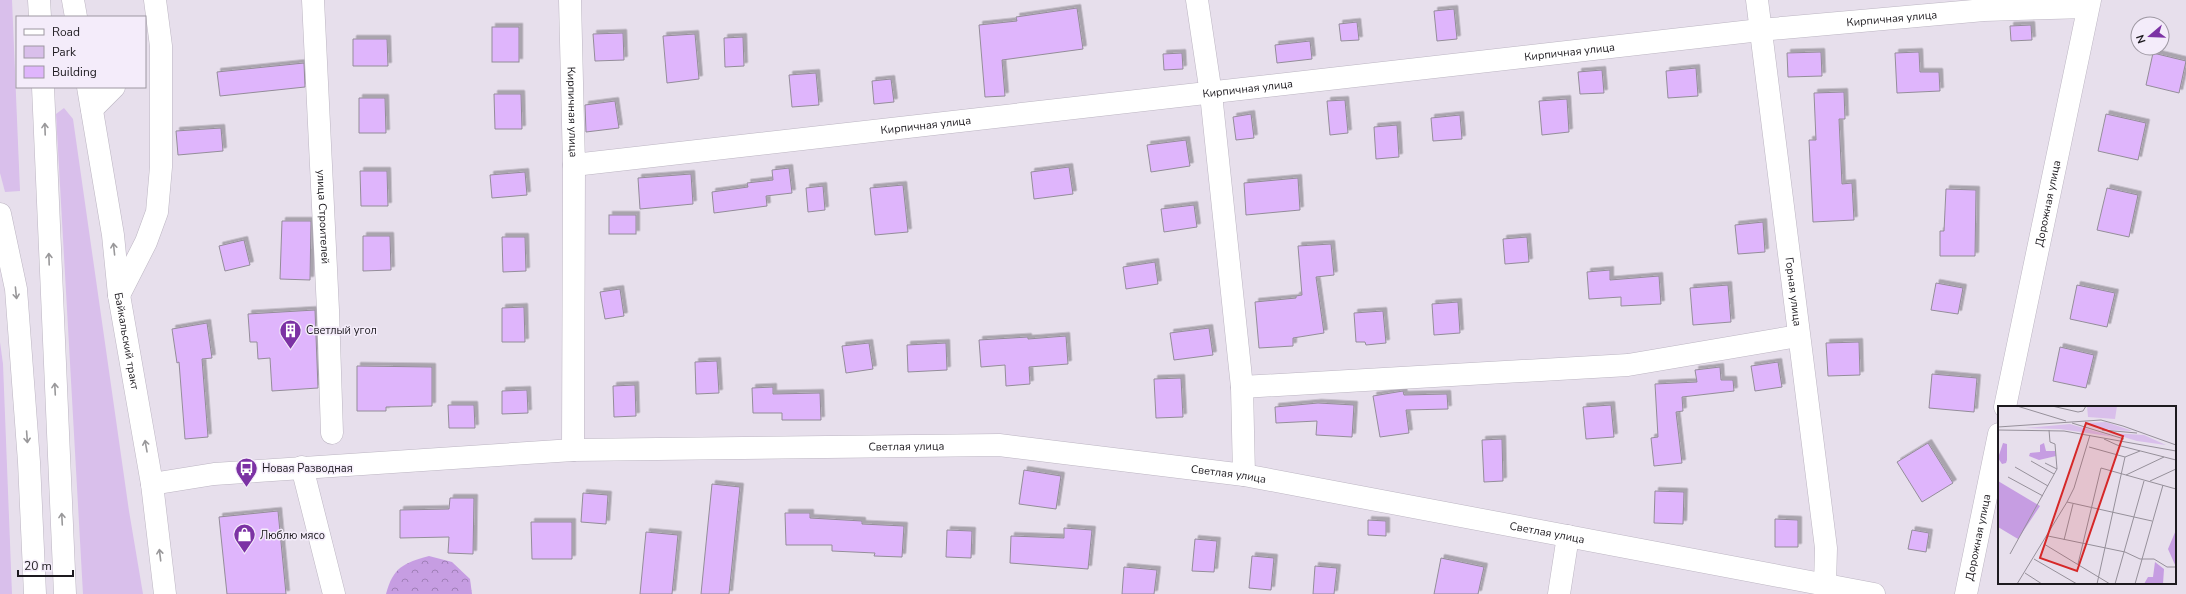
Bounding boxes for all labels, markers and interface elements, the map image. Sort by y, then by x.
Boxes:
street label: Кирпичная улица [1846,7,1938,30]
legend [16,16,146,88]
north arrow [2130,16,2170,56]
text: Road [52,24,80,40]
text: N [2133,33,2149,45]
street label: Кирпичная улица [1524,40,1616,65]
text: Park [52,44,77,60]
text: Building [52,64,97,80]
street label: Кирпичная улица [564,66,581,158]
street label: Кирпичная улица [1202,76,1294,101]
street label: Кирпичная улица [880,113,972,138]
one-way arrow [41,123,48,136]
street label: Дорожная улица [2032,159,2064,248]
street label: улица Строителей [313,169,333,264]
one-way arrow [111,242,118,255]
one-way arrow [46,253,53,266]
street label: Горная улица [1781,256,1805,327]
one-way arrow [13,286,20,299]
street label: Байкальский тракт [111,291,142,391]
building icon: Светлый угол [277,317,303,350]
place label: Светлый угол [306,323,377,338]
one-way arrow [51,383,59,396]
inset map [1998,406,2176,584]
one-way arrow [24,430,31,443]
street label: Светлая улица [868,439,945,455]
one-way arrow [141,440,149,453]
bus stop icon: Новая Разводная [234,455,260,488]
place label: Новая Разводная [262,461,353,476]
street label: Светлая улица [1190,462,1268,487]
street label: Дорожная улица [1962,493,1994,582]
one-way arrow [58,513,65,526]
street label: Светлая улица [1508,518,1586,547]
shop icon: Люблю мясо [232,522,258,555]
place label: Люблю мясо [260,528,325,543]
one-way arrow [157,549,164,562]
scale bar [18,552,73,578]
text: 20 m [24,558,52,574]

